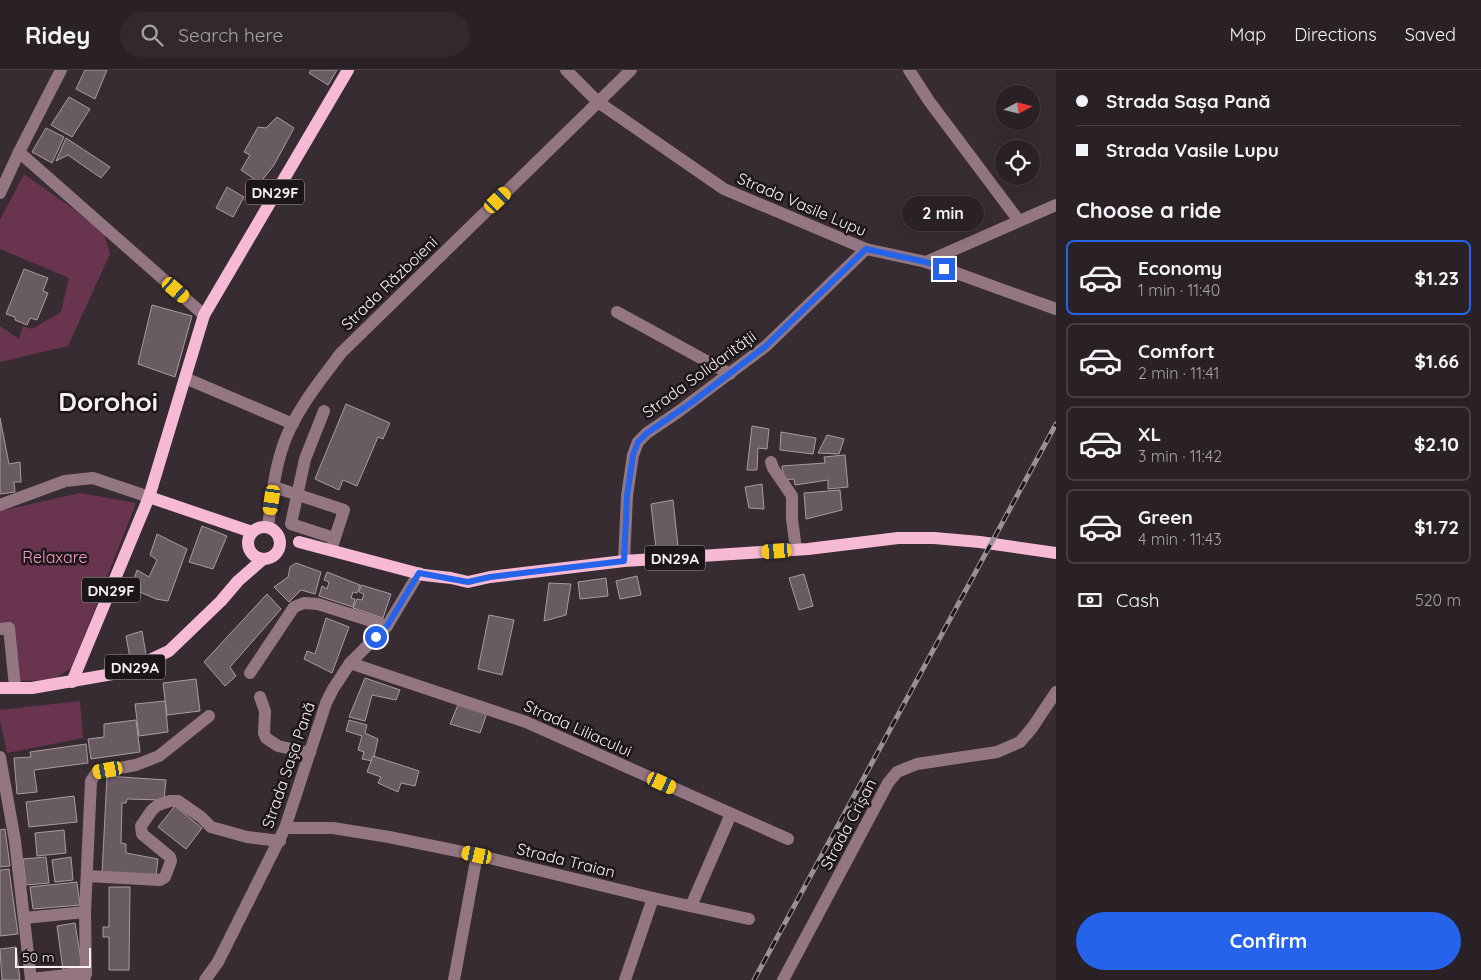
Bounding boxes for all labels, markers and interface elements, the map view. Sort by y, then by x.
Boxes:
search box [120,12,470,57]
text: Ridey [25,20,90,50]
icon: search [138,21,166,49]
text: Search here [178,23,283,47]
text: Map [1229,23,1266,46]
text: Directions [1294,23,1377,46]
text: Saved [1405,23,1456,46]
north arrow [995,85,1040,130]
map controls [995,85,1040,185]
text: Strada Sașa Pană [1106,89,1270,113]
text: Strada Vasile Lupu [1106,138,1279,162]
button: locate [995,140,1040,185]
street label: Strada Vasile Lupu [734,168,870,240]
road number: DN29F [246,180,304,204]
car [481,184,514,216]
callout: 2 min [903,196,985,232]
text: Choose a ride [1076,196,1221,224]
text: 2 min [922,203,964,223]
street label: Strada Războieni [337,232,441,334]
icon: car [1078,255,1123,300]
text: Economy [1138,256,1222,280]
route end [933,258,955,280]
text: $1.23 [1415,266,1459,290]
car [159,274,192,306]
text: 1 min · 11:40 [1138,280,1220,300]
street label: Strada Solidarității [638,326,760,422]
icon: car [1078,338,1123,383]
text: Comfort [1138,339,1215,363]
text: $1.66 [1415,349,1459,373]
text: 2 min · 11:41 [1138,363,1219,383]
district label: Dorohoi [58,385,158,418]
icon: car [1078,421,1123,466]
text: XL [1138,422,1161,446]
text: $2.10 [1414,432,1459,456]
text: 3 min · 11:42 [1138,446,1222,466]
car [262,484,281,516]
icon: car [1078,504,1123,549]
text: Green [1138,505,1193,529]
text: $1.72 [1414,515,1459,539]
text: 4 min · 11:43 [1138,529,1222,549]
car [761,542,792,560]
road number: DN29A [645,546,705,570]
park label: Relaxare [22,547,88,567]
road number: DN29F [82,578,140,602]
icon: cash [1076,586,1104,614]
text: Cash [1116,588,1160,612]
text: 520 m [1415,590,1461,610]
route start [365,626,387,648]
road number: DN29A [105,654,165,680]
street label: Strada Liliacului [521,695,635,761]
street label: Strada Sașa Pană [257,699,319,831]
car [91,760,124,780]
car [645,770,678,796]
street label: Strada Crișan [816,775,880,873]
street label: Strada Traian [515,838,617,882]
car [460,845,493,865]
button: Confirm [1076,912,1461,970]
scale bar [15,945,91,968]
text: 50 m [22,948,55,966]

